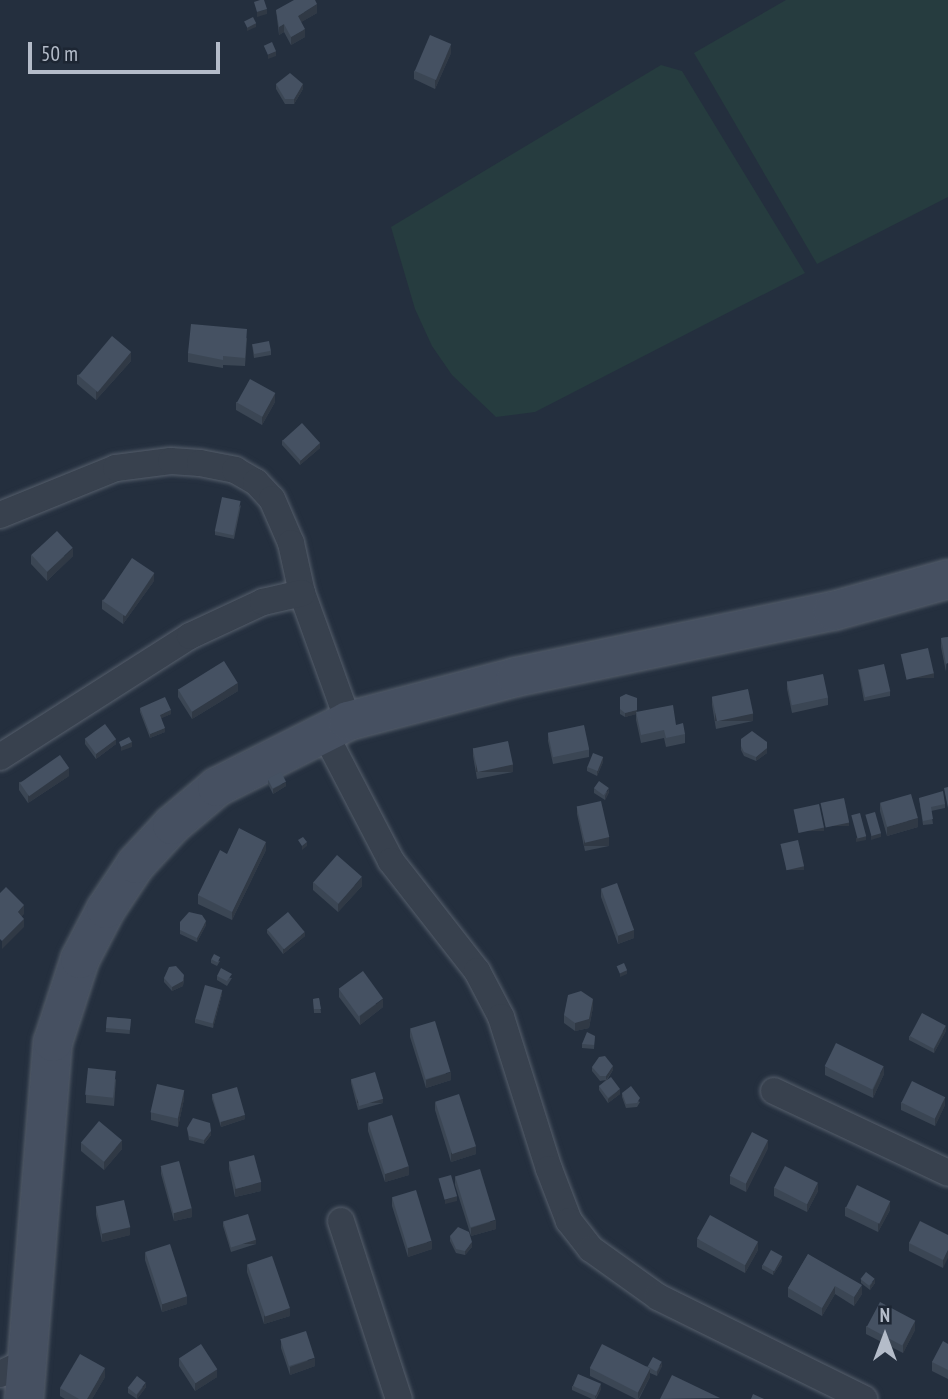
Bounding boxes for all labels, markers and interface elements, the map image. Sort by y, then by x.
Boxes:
scale bar [32,28,224,72]
text: 50 m [41,40,78,67]
north arrow [850,1301,920,1371]
text: N [880,1303,890,1327]

